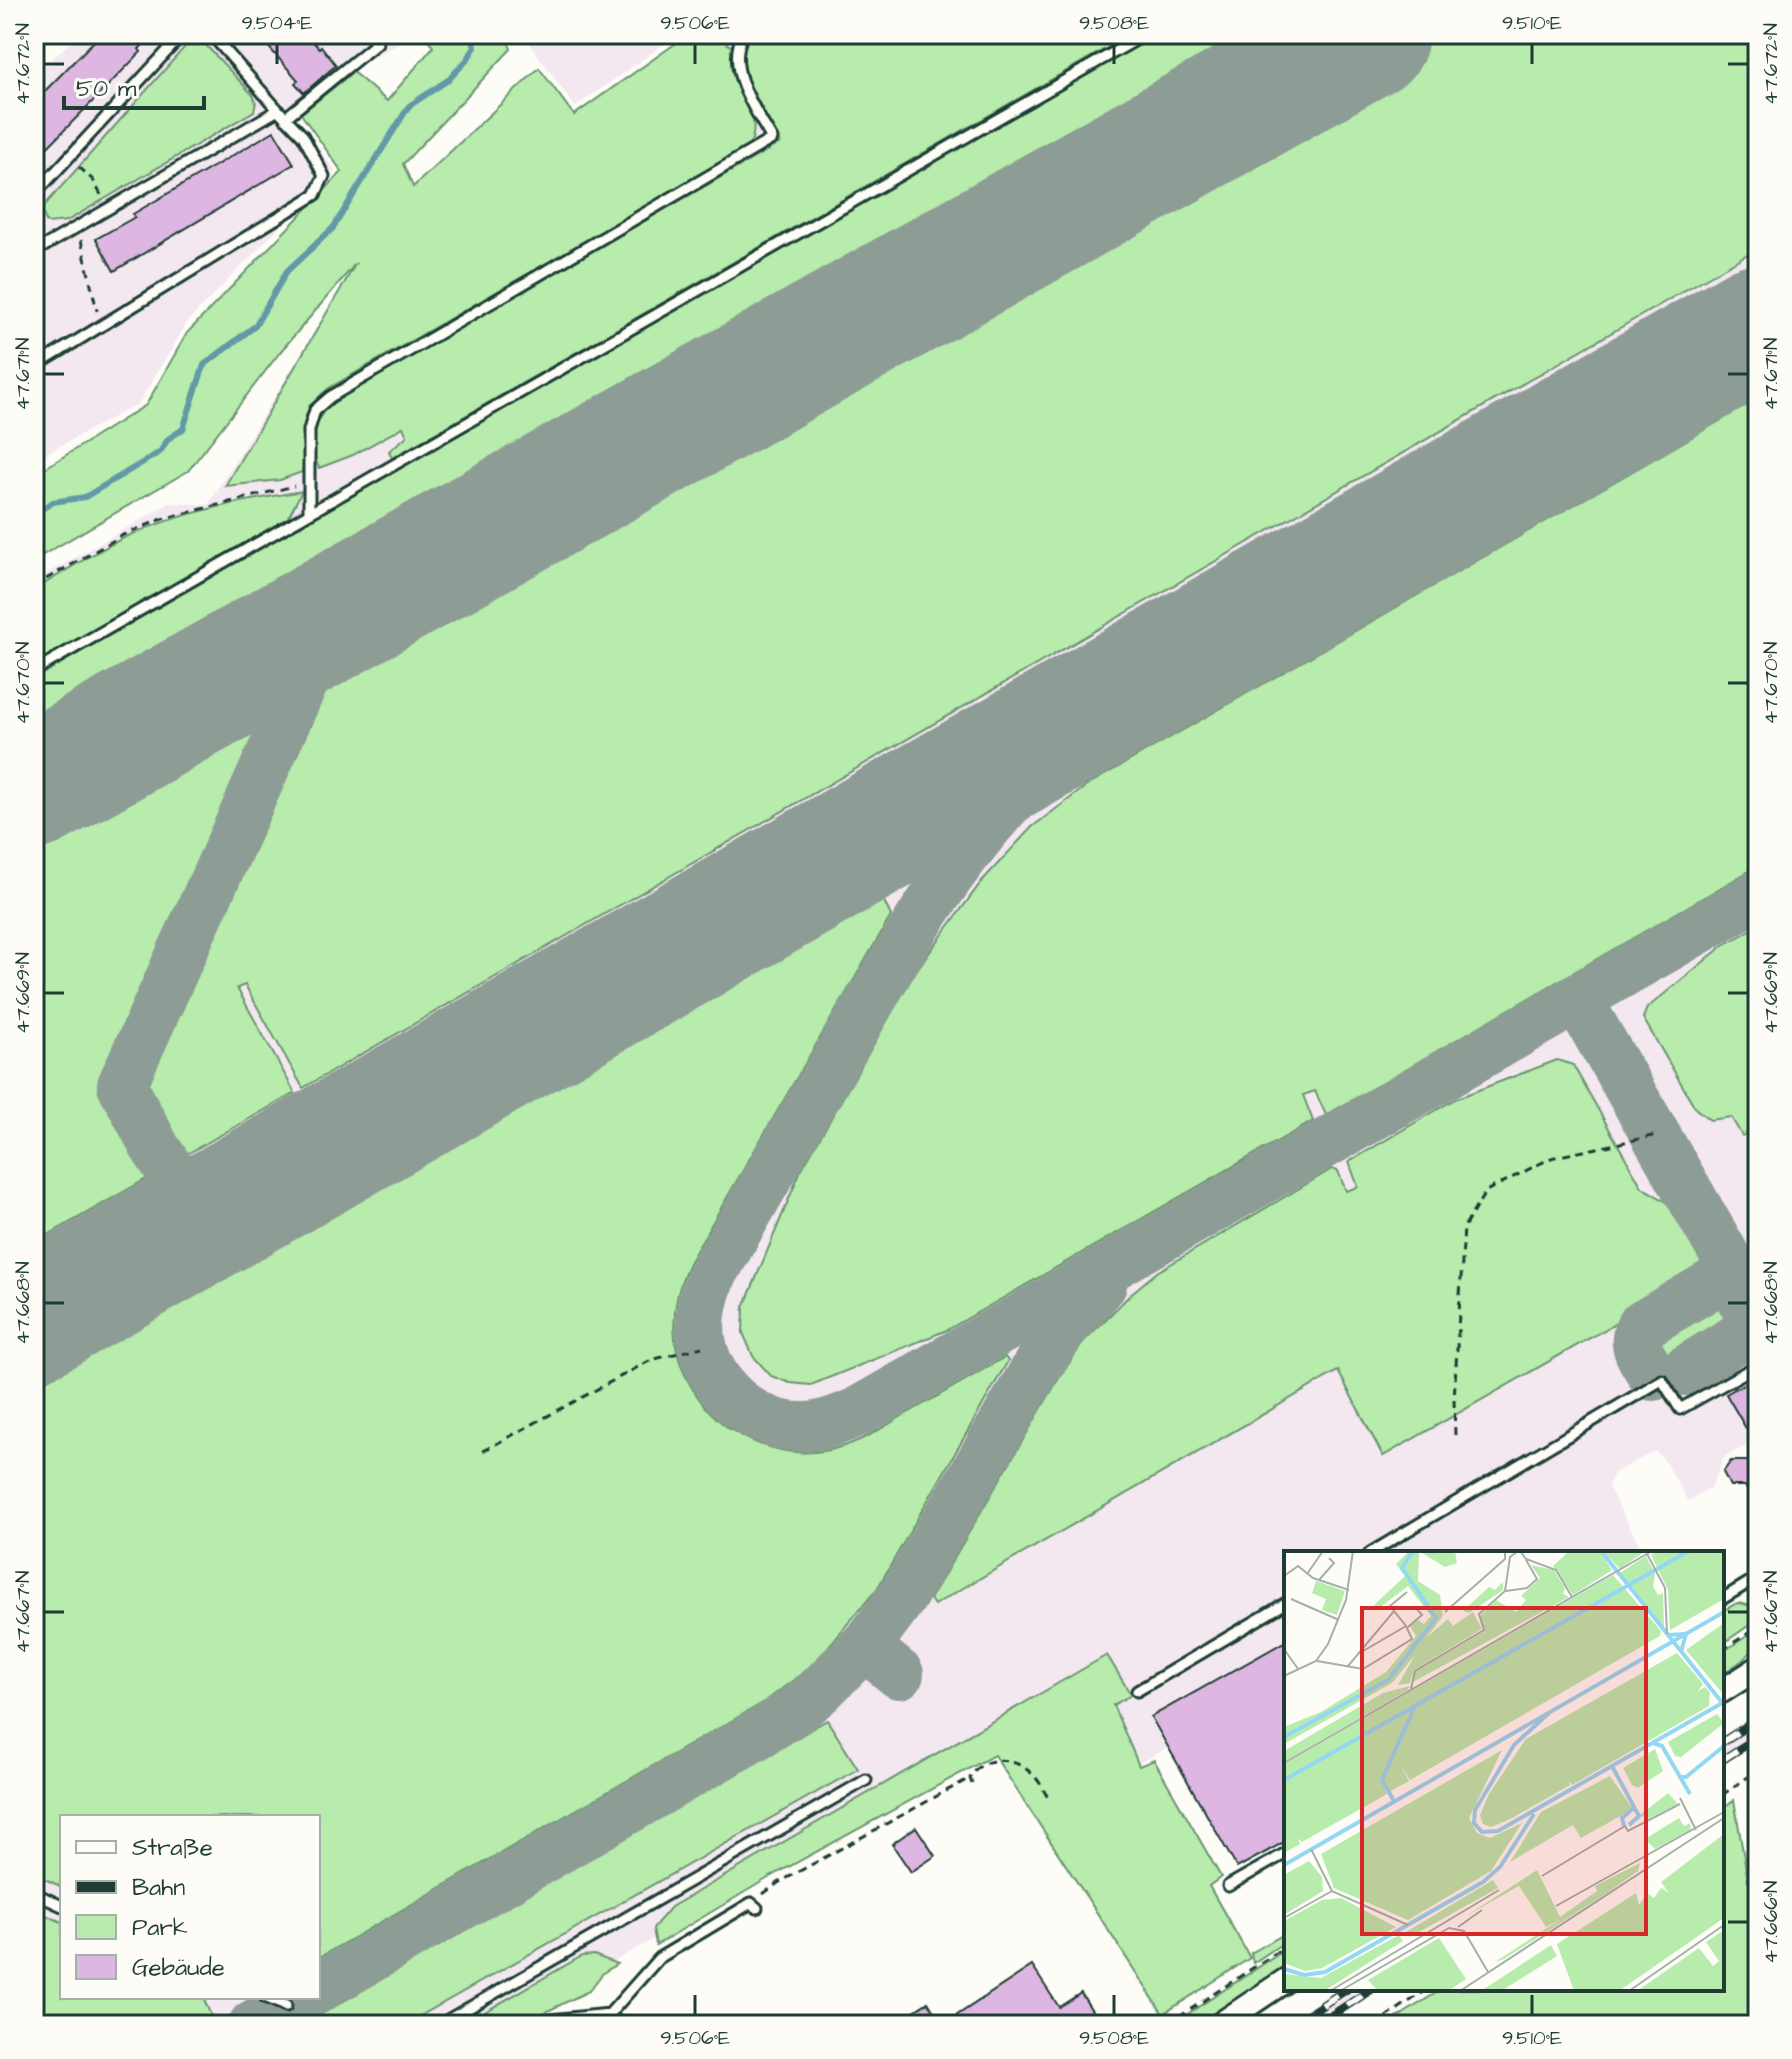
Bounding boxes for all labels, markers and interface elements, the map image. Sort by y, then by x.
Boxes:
text: 9.504°E [242,9,313,37]
text: 9.506°E [660,9,730,37]
text: 9.508°E [1079,9,1149,37]
text: 9.510°E [1502,9,1562,37]
text: 47.672°N [9,23,37,105]
text: 47.672°N [1757,23,1785,105]
scale bar [64,60,204,110]
text: 50 m [76,72,137,106]
text: 47.671°N [9,337,37,411]
text: 47.671°N [1757,337,1785,411]
text: 47.670°N [9,641,37,725]
text: 47.670°N [1757,641,1785,725]
text: 47.669°N [9,952,37,1034]
text: 47.669°N [1757,952,1785,1034]
text: 47.668°N [9,1261,37,1345]
text: 47.668°N [1757,1261,1785,1345]
inset map [1284,1551,1724,1991]
text: 47.667°N [9,1570,37,1654]
text: 47.667°N [1757,1570,1785,1654]
legend [60,1815,320,1999]
text: Straße [132,1831,213,1865]
text: Bahn [132,1871,185,1905]
text: 47.666°N [1757,1880,1785,1964]
text: Park [132,1911,188,1945]
text: Gebäude [132,1951,225,1985]
text: 9.506°E [660,2024,730,2052]
text: 9.508°E [1079,2024,1149,2052]
text: 9.510°E [1502,2024,1562,2052]

